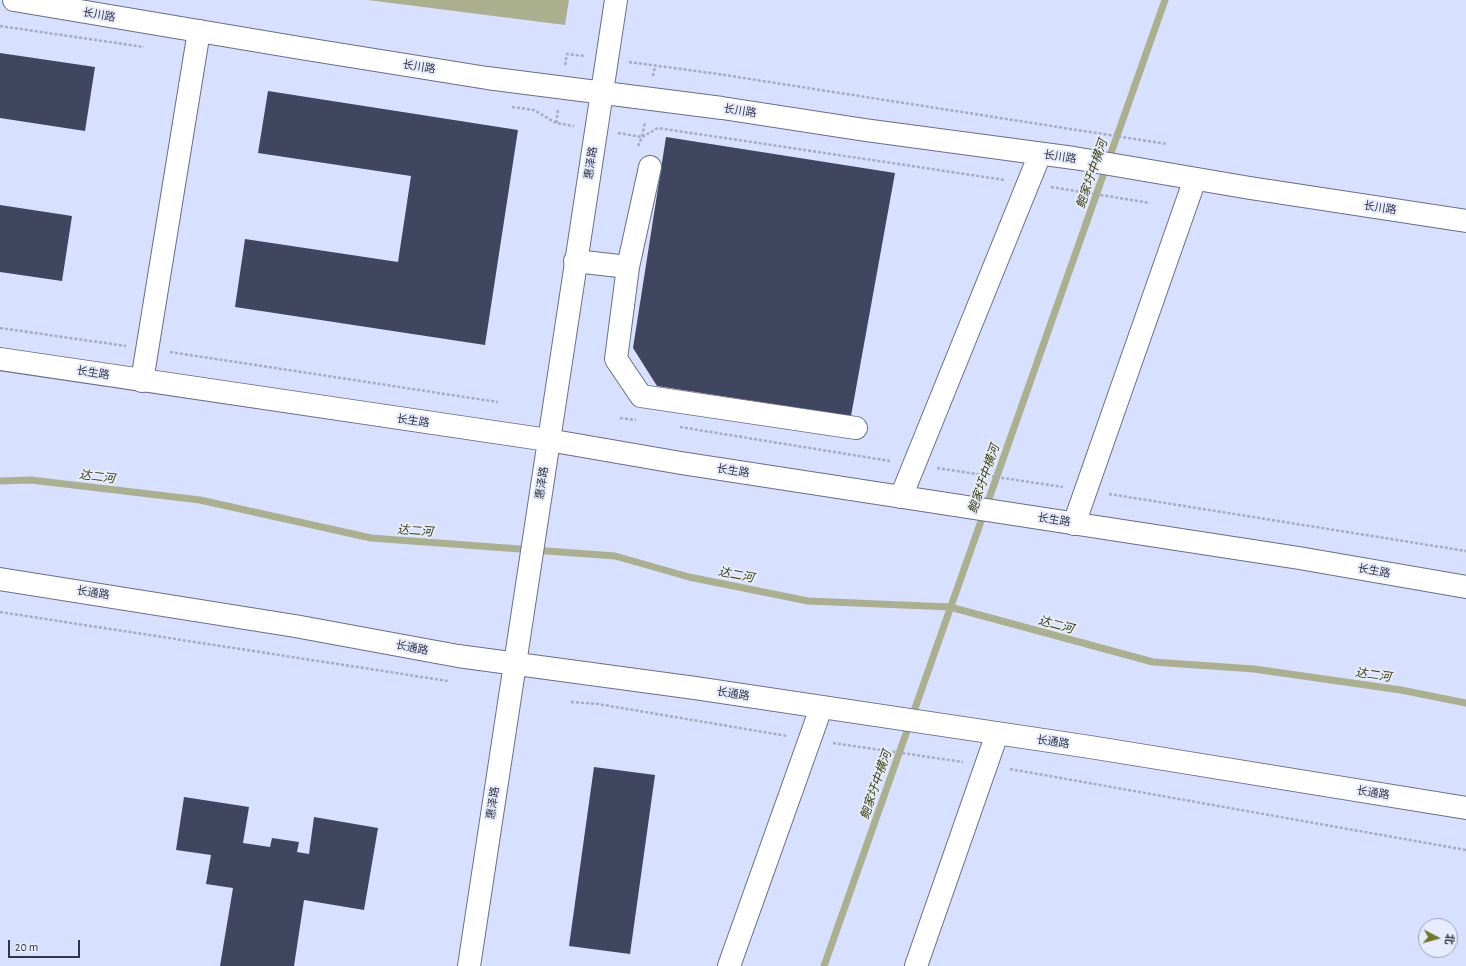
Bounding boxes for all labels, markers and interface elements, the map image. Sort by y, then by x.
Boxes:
street label: 长川路 [82,6,116,24]
street label: 长川路 [402,58,436,76]
street label: 长川路 [723,102,757,120]
water label: 鲍家圩中横河 [1073,138,1111,210]
street label: 惠泽路 [582,146,600,180]
street label: 长川路 [1043,148,1077,166]
street label: 长川路 [1363,199,1397,217]
street label: 长生路 [76,364,110,382]
street label: 长生路 [396,412,430,430]
water label: 鲍家圩中横河 [965,443,1003,515]
street label: 长生路 [716,462,750,480]
street label: 惠泽路 [533,466,551,500]
water label: 达二河 [78,468,116,486]
street label: 长生路 [1037,511,1071,529]
water label: 达二河 [397,523,433,539]
street label: 长生路 [1357,562,1391,580]
water label: 达二河 [717,564,755,586]
street label: 长通路 [76,584,110,602]
water label: 达二河 [1037,613,1075,637]
street label: 长通路 [395,638,429,658]
water label: 达二河 [1354,665,1392,685]
street label: 长通路 [716,685,750,703]
street label: 长通路 [1036,733,1070,751]
water label: 鲍家圩中横河 [857,749,895,821]
street label: 长通路 [1356,784,1390,802]
street label: 惠泽路 [484,786,502,820]
north arrow [1418,918,1458,958]
scale bar [10,932,82,958]
text: 北 [1443,933,1455,945]
text: 20 m [15,941,38,953]

